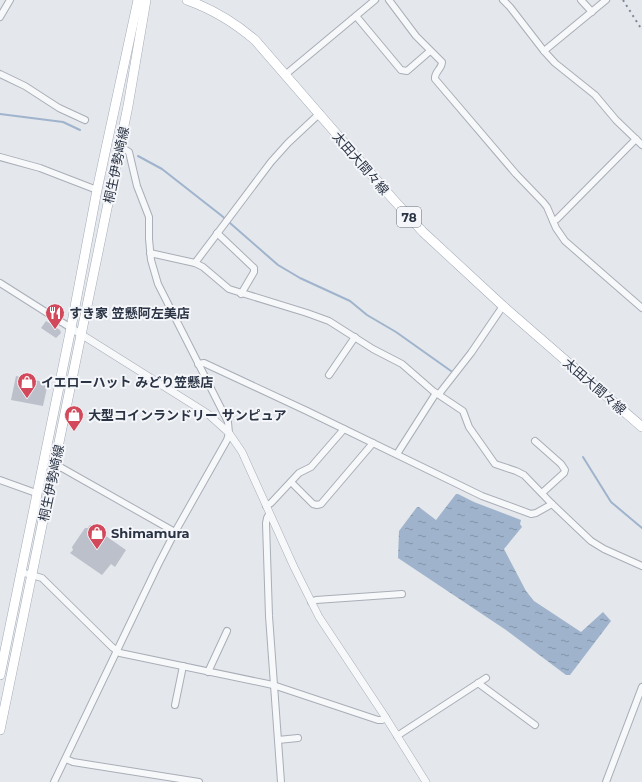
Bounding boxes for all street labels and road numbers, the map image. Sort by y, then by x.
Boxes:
street label: 桐生伊勢崎線 [100,125,132,205]
street label: 太田大間々線 [329,128,393,198]
road number: 78 [397,207,421,227]
street label: 太田大間々線 [560,354,630,418]
street label: 桐生伊勢崎線 [35,443,67,523]

